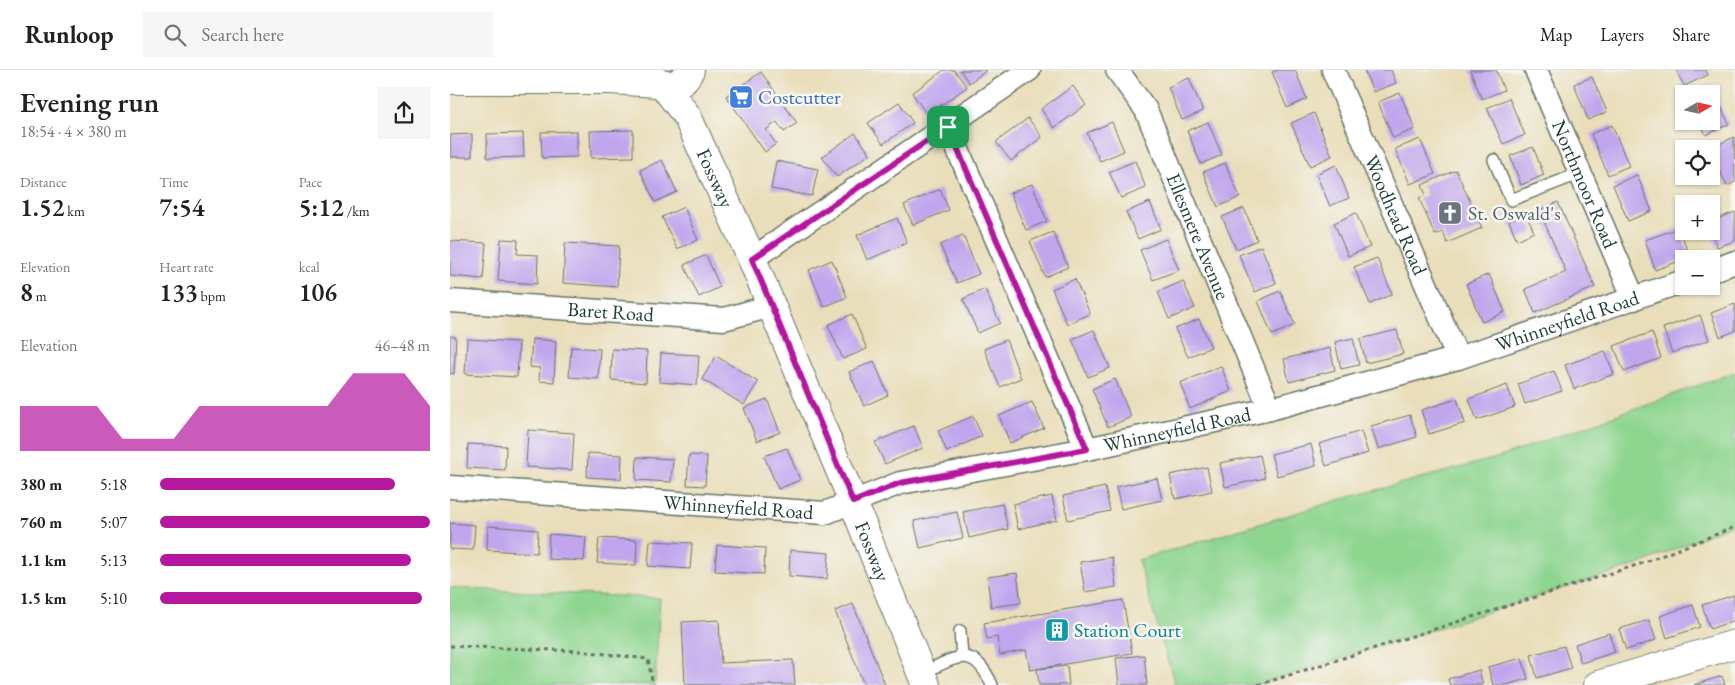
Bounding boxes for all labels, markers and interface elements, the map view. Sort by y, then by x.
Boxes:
search box [143,12,493,57]
text: Runloop [25,19,113,50]
icon: search [161,21,189,49]
text: Search here [201,22,284,47]
text: Map [1540,23,1572,46]
text: Layers [1600,23,1644,46]
text: Share [1672,23,1710,46]
text: Evening run [20,84,159,120]
supermarket icon: Costcutter [728,84,754,110]
place label: Costcutter [758,84,841,110]
north arrow [1675,85,1720,130]
map controls [1675,85,1720,295]
button: share [378,87,430,139]
pin [927,106,969,148]
icon: arrive [934,113,962,141]
street label: Northmoor Road [1546,116,1624,253]
text: 18:54 · 4 × 380 m [20,121,127,142]
button: locate [1675,140,1720,185]
street label: Fossway [690,144,740,212]
street label: Woodhead Road [1358,151,1434,280]
street label: Ellesmere Avenue [1161,169,1236,303]
text: Distance [20,173,67,191]
text: Time [159,173,189,191]
text: Pace [299,173,322,191]
text: 1.52 [20,191,65,223]
text: 7:54 [159,191,205,223]
text: 5:12 [299,191,344,223]
button: + [1675,195,1720,240]
church icon: St. Oswald's [1437,200,1463,226]
place label: St. Oswald's [1468,200,1561,226]
text: km [65,202,85,220]
text: /km [344,202,370,220]
button: − [1675,250,1720,295]
text: Elevation [20,258,70,276]
text: Heart rate [159,258,214,276]
text: kcal [299,258,320,276]
text: 8 [20,276,33,308]
text: 133 [159,276,198,308]
text: 106 [299,276,337,308]
street label: Whinneyfield Road [1492,284,1643,357]
text: m [33,287,47,305]
text: bpm [198,287,226,305]
street label: Baret Road [567,296,655,327]
text: Elevation [20,335,78,356]
text: 46–48 m [375,335,430,356]
street label: Whinneyfield Road [1101,400,1254,458]
text: 380 m [20,474,62,495]
text: 5:18 [100,474,127,495]
street label: Whinneyfield Road [662,489,815,525]
text: 760 m [20,512,62,533]
text: 5:07 [100,512,127,533]
street label: Fossway [849,517,896,585]
text: 1.1 km [20,550,66,571]
text: 5:13 [100,550,127,571]
text: 1.5 km [20,588,66,609]
text: 5:10 [100,588,127,609]
building icon: Station Court [1044,617,1070,643]
place label: Station Court [1074,617,1182,643]

